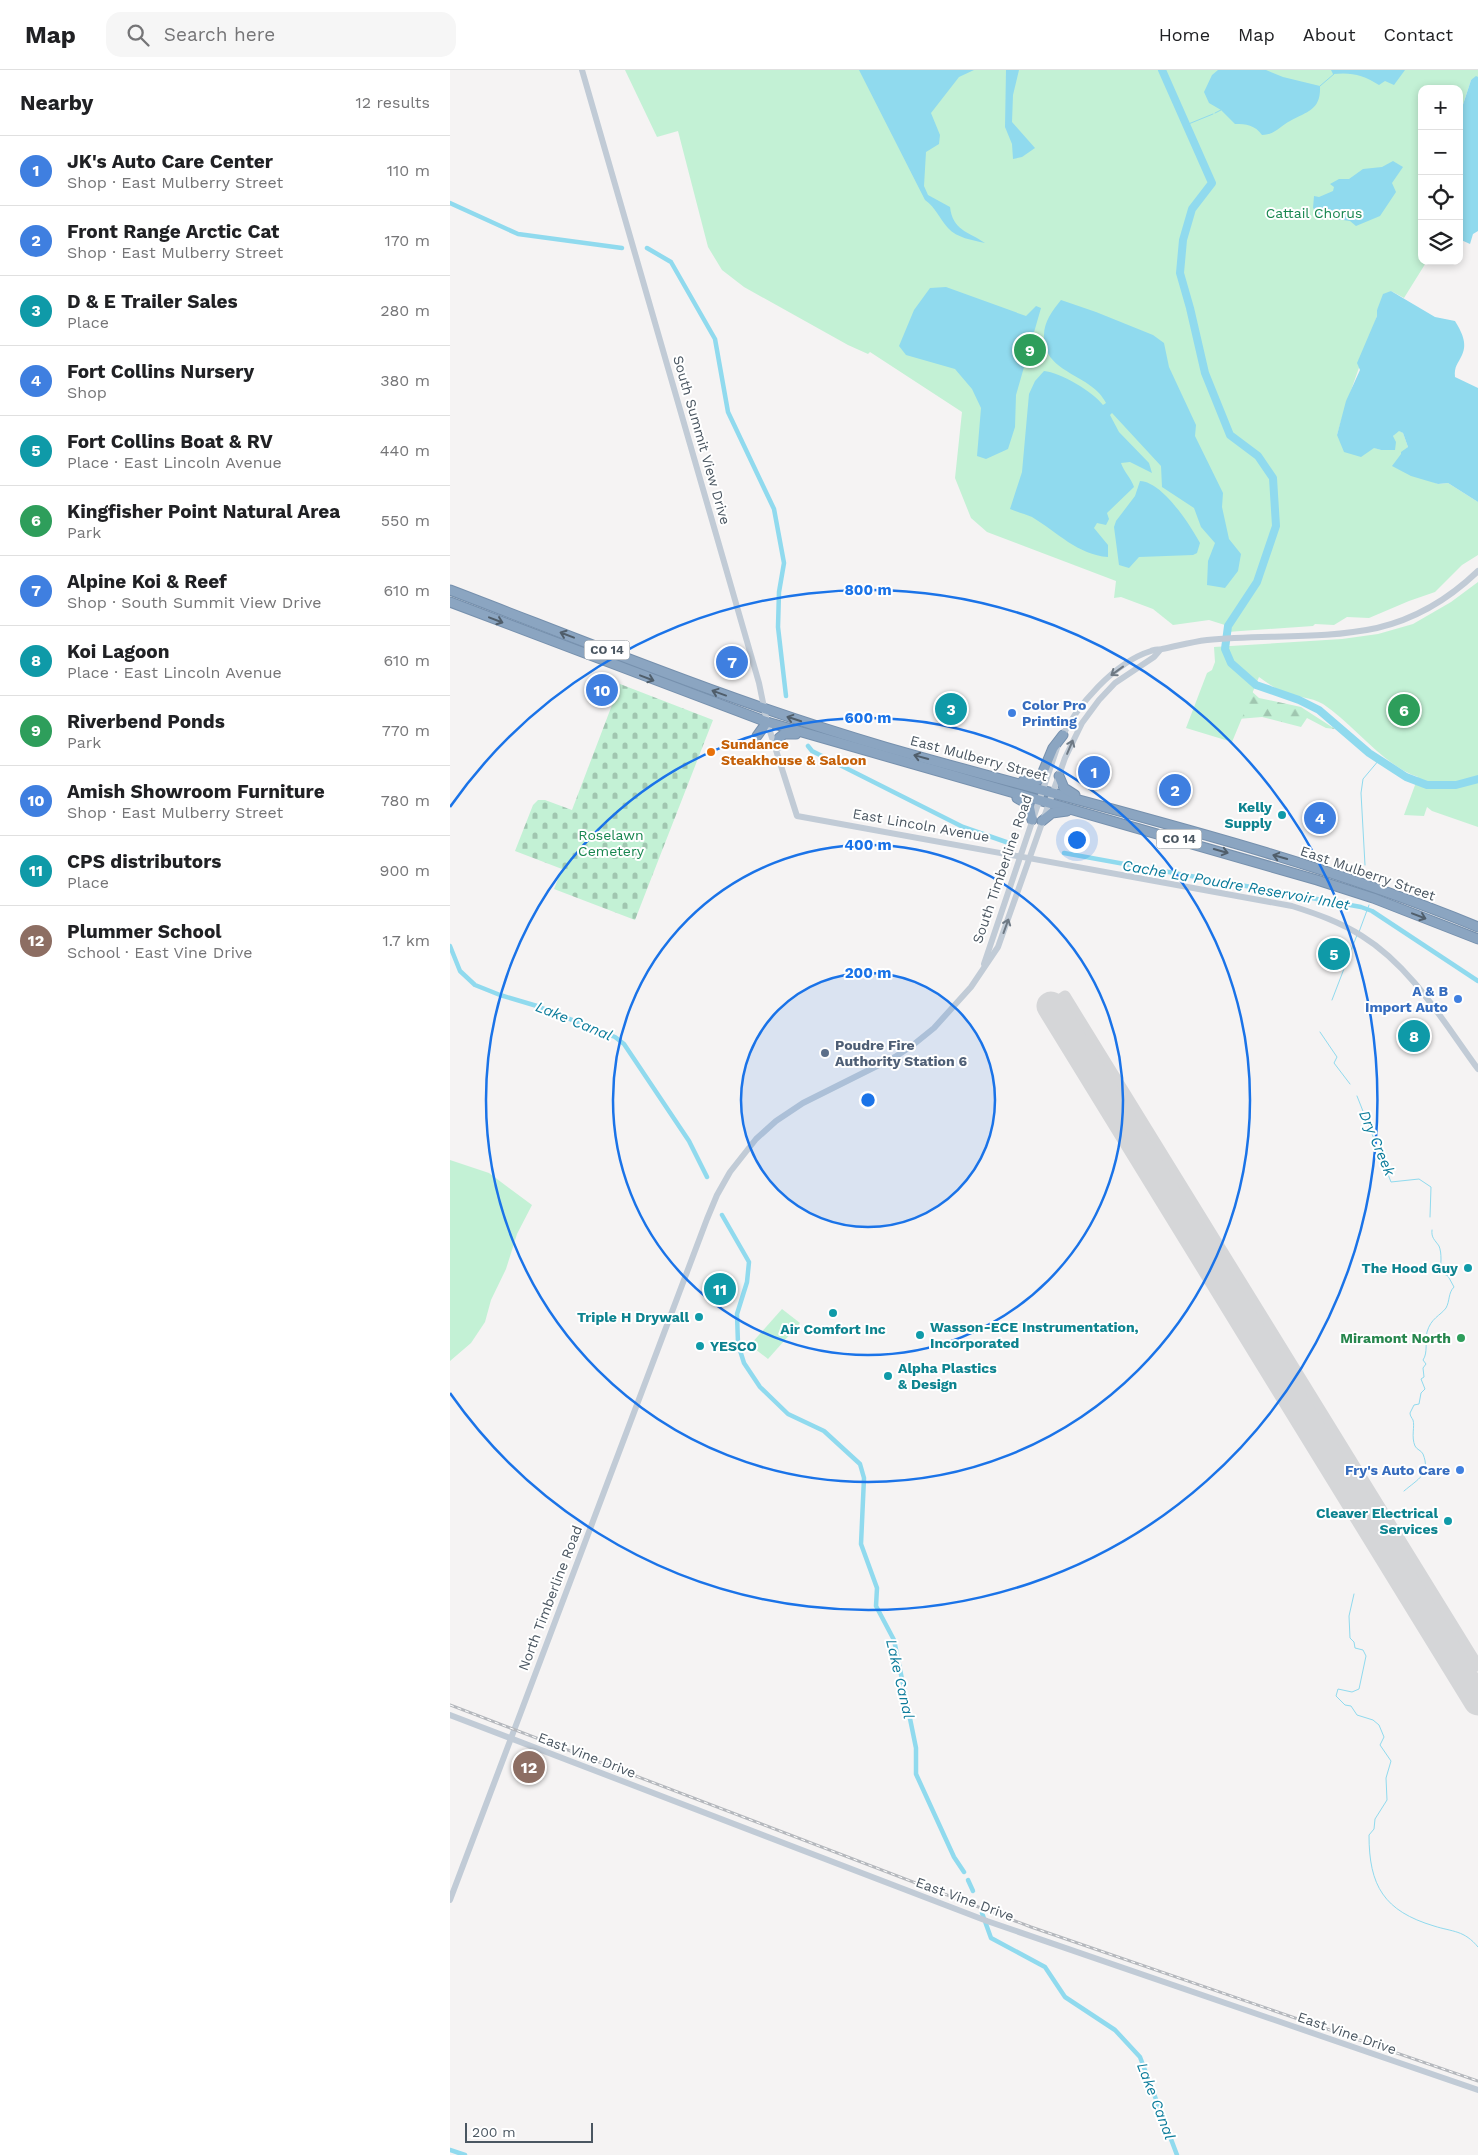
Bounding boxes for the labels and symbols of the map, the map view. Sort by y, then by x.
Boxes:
park label: Cattail Chorus [1266,205,1362,221]
pin: 9 [1014,331,1046,369]
street label: South Summit View Drive [670,354,734,526]
text: 800 m [844,581,892,599]
one-way arrow [488,616,503,625]
one-way arrow [560,630,575,639]
road number: CO 14 [584,640,630,660]
pin: 7 [716,643,748,681]
one-way arrow [1110,666,1124,676]
pin: 10 [586,671,618,709]
one-way arrow [639,674,654,683]
one-way arrow [712,688,727,697]
pin: 3 [935,690,967,728]
pin: 6 [1388,691,1420,729]
place label: Color Pro Printing [1022,697,1086,729]
marker: Color Pro Printing [1006,707,1018,719]
text: 600 m [845,709,891,727]
one-way arrow [786,713,802,723]
street label: East Mulberry Street [908,732,1050,784]
place label: Sundance Steakhouse & Saloon [721,736,867,768]
one-way arrow [1066,740,1075,755]
marker: Sundance Steakhouse & Saloon [705,746,717,758]
one-way arrow [914,751,930,761]
pin: 1 [1078,753,1110,791]
pin: 2 [1159,771,1191,809]
street label: South Timberline Road [969,792,1035,946]
place label: Kelly Supply [1225,799,1272,831]
pin: 4 [1304,799,1336,837]
street label: East Lincoln Avenue [851,805,991,845]
marker: Kelly Supply [1276,809,1288,821]
park label: Roselawn Cemetery [578,827,645,859]
your location [1064,827,1090,853]
road number: CO 14 [1156,830,1202,849]
text: 400 m [844,836,892,854]
street label: East Mulberry Street [1298,842,1438,904]
one-way arrow [1212,847,1228,857]
one-way arrow [1273,852,1289,862]
water label: Cache La Poudre Reservoir Inlet [1121,856,1352,914]
one-way arrow [1410,912,1426,921]
one-way arrow [1002,918,1011,934]
pin: 5 [1318,935,1350,973]
text: 200 m [845,964,891,982]
place label: A & B Import Auto [1365,983,1448,1015]
marker: A & B Import Auto [1452,993,1464,1005]
water label: Lake Canal [533,997,615,1045]
pin: 8 [1398,1017,1430,1055]
place label: Poudre Fire Authority Station 6 [835,1037,968,1069]
marker: Poudre Fire Authority Station 6 [819,1047,831,1059]
centre of rings [859,1091,877,1109]
water label: Dry Creek [1355,1107,1399,1179]
place label: The Hood Guy [1362,1260,1458,1276]
marker: The Hood Guy [1462,1262,1474,1274]
pin: 11 [704,1270,736,1308]
marker: Air Comfort Inc [827,1307,839,1319]
place label: Triple H Drywall [577,1309,689,1325]
marker: Triple H Drywall [693,1311,705,1323]
place label: Wasson-ECE Instrumentation, Incorporated [930,1319,1139,1351]
place label: Air Comfort Inc [780,1321,886,1337]
marker: Wasson-ECE Instrumentation, Incorporated [914,1329,926,1341]
place label: Miramont North [1340,1330,1451,1346]
marker: Miramont North [1455,1332,1467,1344]
place label: YESCO [710,1338,757,1354]
marker: YESCO [694,1340,706,1352]
place label: Alpha Plastics & Design [898,1360,997,1392]
marker: Alpha Plastics & Design [882,1370,894,1382]
place label: Fry's Auto Care [1345,1462,1450,1478]
marker: Fry's Auto Care [1454,1464,1466,1476]
place label: Cleaver Electrical Services [1316,1505,1439,1537]
marker: Cleaver Electrical Services [1442,1515,1454,1527]
street label: North Timberline Road [515,1523,585,1673]
water label: Lake Canal [882,1637,918,1721]
street label: East Vine Drive [536,1729,638,1781]
pin: 12 [513,1748,545,1786]
street label: East Vine Drive [914,1874,1016,1924]
street label: East Vine Drive [1295,2009,1399,2057]
water label: Lake Canal [1133,2060,1179,2143]
scale bar [465,2120,592,2143]

